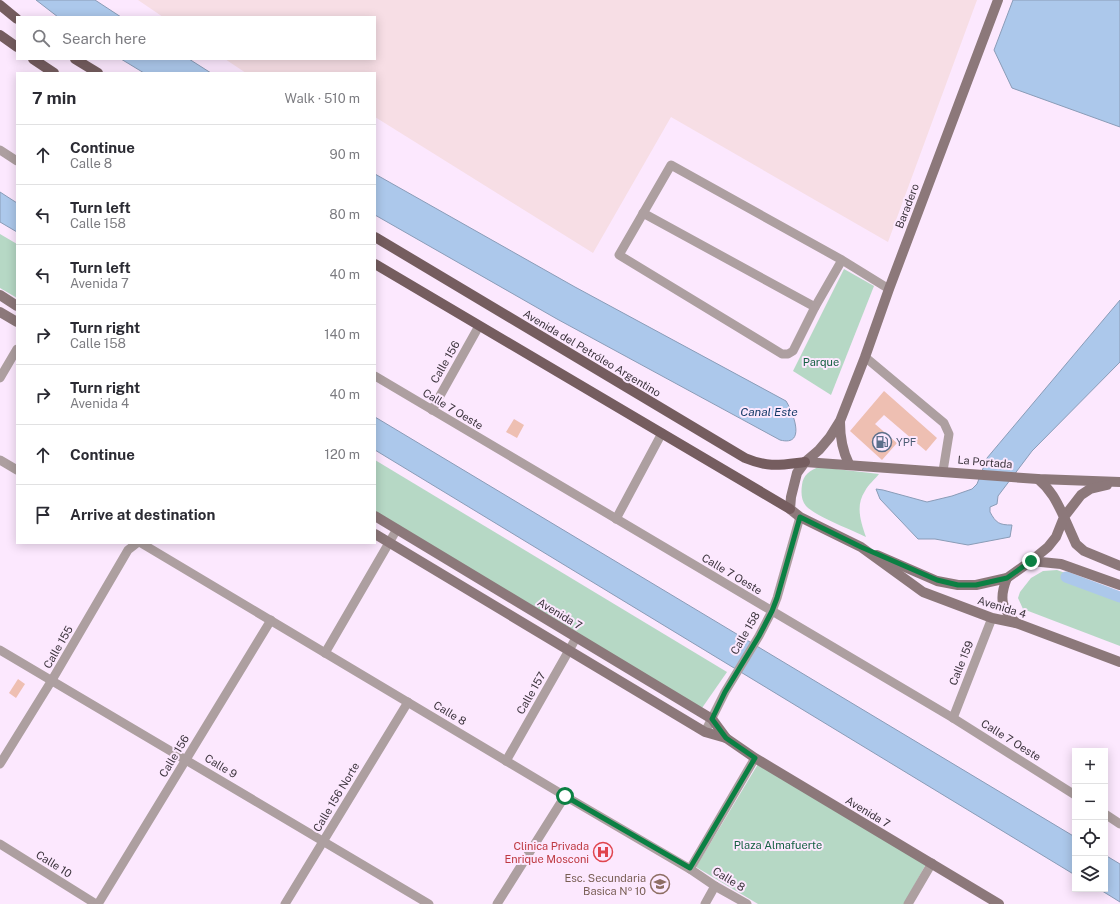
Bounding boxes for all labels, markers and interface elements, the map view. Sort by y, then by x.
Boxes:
search box [16,16,376,60]
icon: search [30,27,52,49]
text: Search here [62,30,146,47]
text: 7 min [32,88,76,108]
text: Walk · 510 m [285,91,360,106]
text: Continue [70,139,135,156]
icon: ahead [32,144,54,166]
text: 90 m [330,147,360,162]
text: Calle 8 [70,156,112,171]
street label: Baradero [893,182,921,230]
text: Turn left [70,199,131,216]
icon: left [32,204,54,226]
text: 80 m [329,207,360,222]
text: Calle 158 [70,216,126,231]
text: Turn left [70,259,131,276]
icon: left [32,264,54,286]
text: 40 m [329,267,360,282]
text: Avenida 7 [70,276,129,291]
street label: Avenida del Petróleo Argentino [521,307,663,399]
text: Turn right [70,319,140,336]
icon: right [32,324,54,346]
text: 140 m [324,327,360,342]
text: Calle 158 [70,336,126,351]
street label: Calle 156 [428,339,462,385]
park label: Parque [803,356,839,368]
text: Turn right [70,379,140,396]
icon: right [32,384,54,406]
street label: Calle 7 Oeste [421,386,485,432]
text: 40 m [329,387,360,402]
text: Avenida 4 [70,396,129,411]
water label: Canal Este [740,405,798,419]
fuel station icon: YPF [871,431,893,453]
place label: YPF [896,436,916,448]
icon: ahead [32,444,54,466]
text: Continue [70,446,135,463]
text: 120 m [325,447,360,462]
street label: La Portada [957,454,1013,470]
icon: arrive [32,504,54,526]
text: Arrive at destination [70,506,215,523]
street label: Calle 7 Oeste [700,551,764,597]
route end [1022,552,1040,570]
street label: Avenida 4 [976,594,1028,620]
street label: Avenida 7 [536,596,585,632]
street label: Calle 158 [728,610,762,656]
street label: Calle 155 [41,624,75,670]
street label: Calle 159 [947,639,975,687]
street label: Calle 157 [514,669,548,716]
street label: Calle 8 [432,699,468,727]
street label: Calle 7 Oeste [979,717,1043,763]
street label: Calle 156 [157,733,191,779]
map controls [1072,748,1108,892]
button: + [1072,748,1108,784]
street label: Calle 9 [203,752,239,780]
street label: Calle 156 Norte [311,760,361,834]
button: − [1072,784,1108,820]
route start [556,787,574,805]
street label: Avenida 7 [844,794,893,830]
button: locate [1072,820,1108,856]
park label: Plaza Almafuerte [734,839,822,851]
place label: Clinica Privada Enrique Mosconi [505,840,589,865]
hospital icon: Clinica Privada Enrique Mosconi [592,841,614,863]
street label: Calle 10 [34,848,74,880]
button: layers [1072,856,1108,892]
street label: Calle 8 [711,864,747,894]
place label: Esc. Secundaria Basica Nº 10 [565,872,646,897]
school or university icon: Esc. Secundaria Basica Nº 10 [649,873,671,895]

